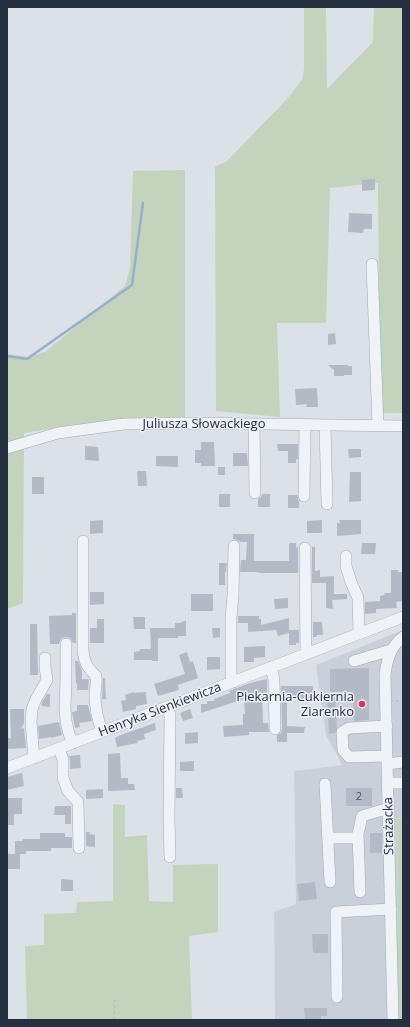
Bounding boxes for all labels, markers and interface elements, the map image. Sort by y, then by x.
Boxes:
street label: Juliusza Słowackiego [143,416,265,432]
street label: Henryka Sienkiewicza [96,679,224,741]
place label: Piekarnia-Cukiernia Ziarenko [236,689,354,720]
marker: Piekarnia-Cukiernia Ziarenko [357,699,367,709]
house number: 2 [356,790,362,804]
street label: Strażacka [381,797,397,855]

